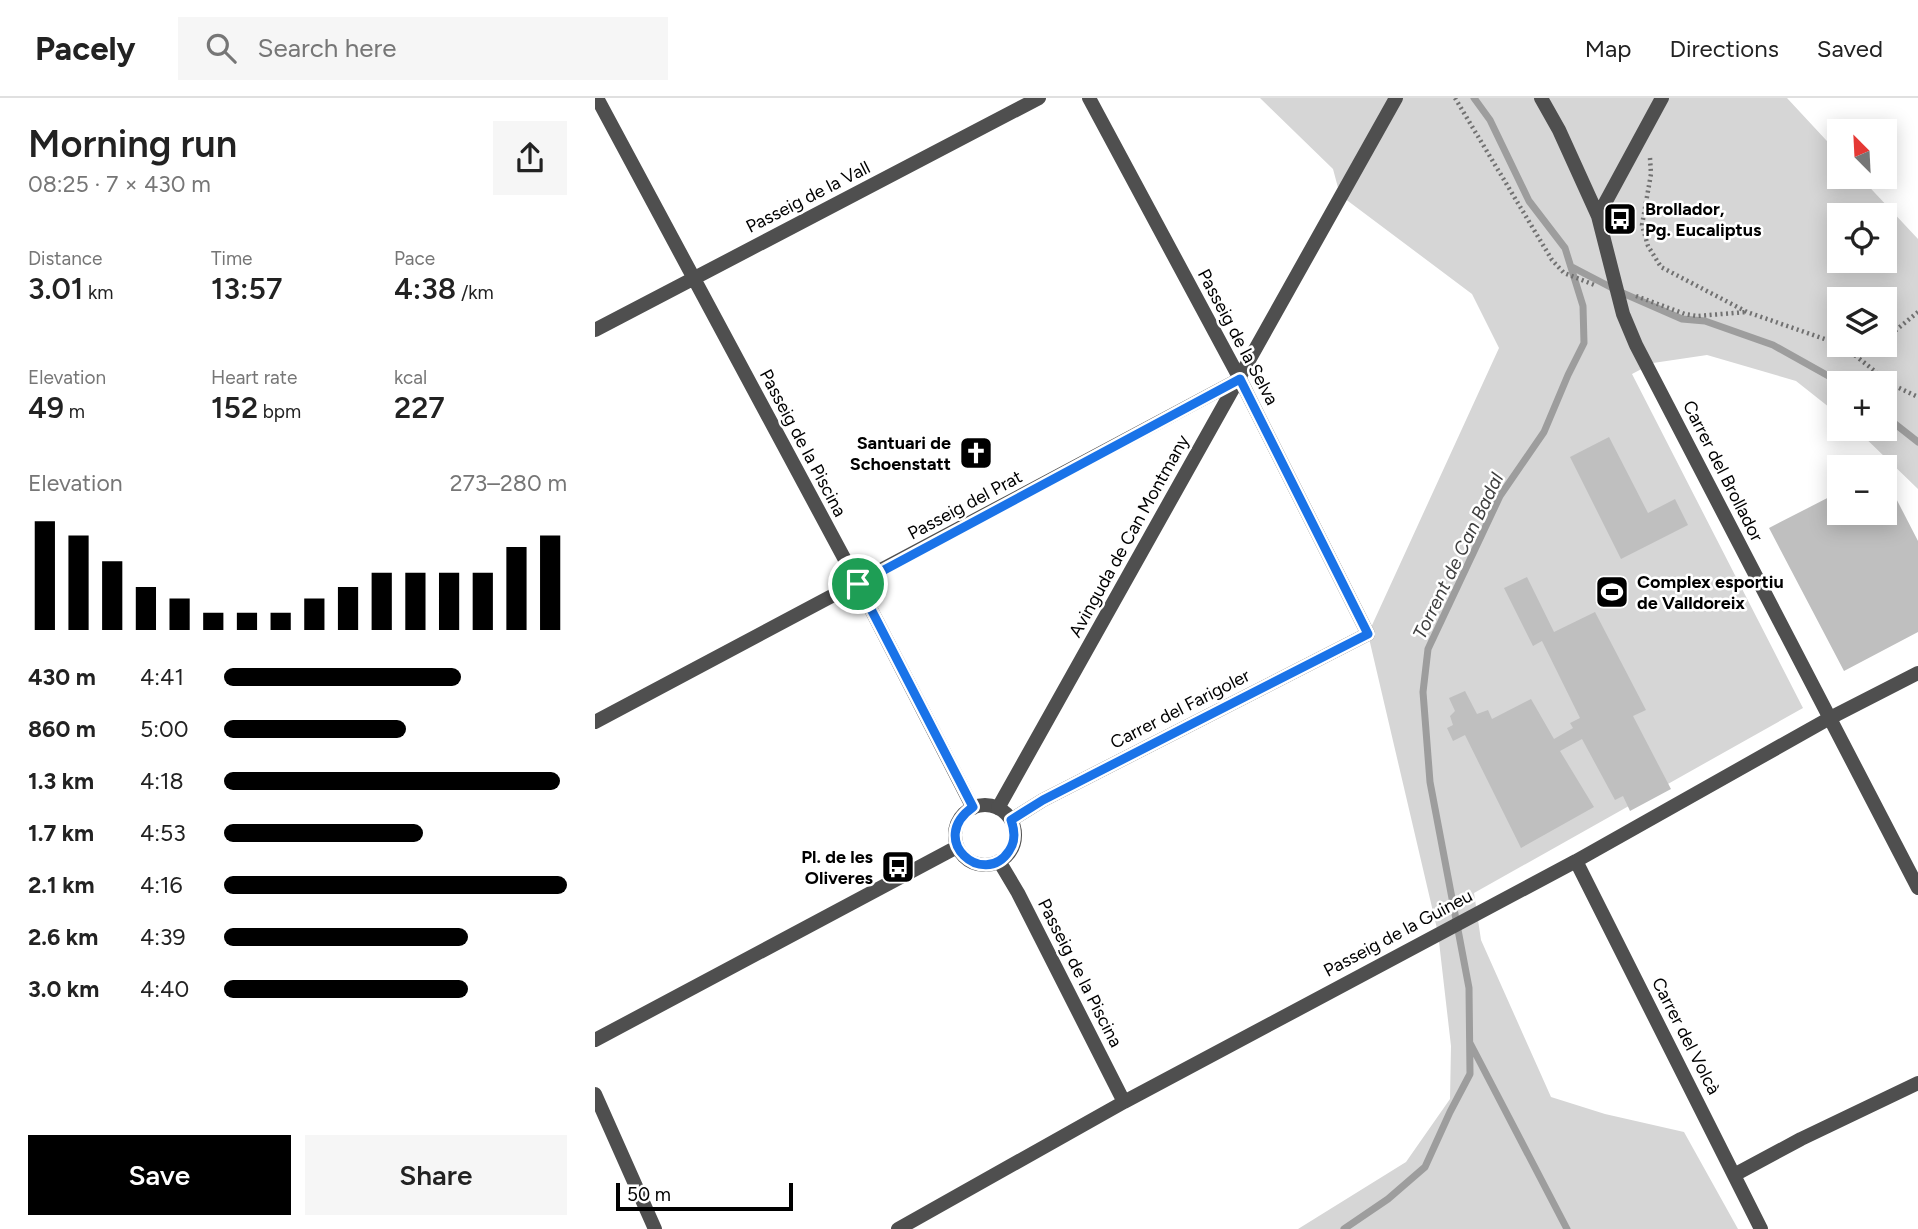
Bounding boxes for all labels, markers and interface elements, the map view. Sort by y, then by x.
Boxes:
search box [178,17,668,80]
text: Pacely [35,29,136,68]
icon: search [202,29,240,67]
text: Search here [258,32,397,64]
text: Map [1585,34,1631,63]
text: Directions [1669,34,1779,63]
text: Saved [1817,34,1883,63]
north arrow [1827,119,1897,189]
map controls [1827,119,1897,525]
text: Morning run [28,121,237,167]
button: share [493,121,567,195]
street label: Passeig de la Vall [742,156,874,238]
text: 08:25 · 7 × 430 m [28,170,211,198]
place label: Brollador, Pg. Eucaliptus [1645,198,1762,241]
bus stop icon: Brollador, Pg. Eucaliptus [1601,200,1639,238]
button: locate [1827,203,1897,273]
text: Distance [28,247,102,270]
text: Time [211,247,252,270]
text: Pace [394,247,435,270]
street label: Passeig de la Selva [1193,265,1283,409]
text: 3.01 [28,270,83,307]
text: 13:57 [211,270,282,307]
text: 4:38 [394,270,456,307]
text: km [83,281,114,304]
text: /km [456,281,494,304]
button: layers [1827,287,1897,357]
text: Elevation [28,366,106,389]
text: Heart rate [211,366,297,389]
text: kcal [394,366,427,389]
street label: Passeig de la Piscina [755,366,851,520]
button: + [1827,371,1897,441]
text: 49 [28,389,64,426]
text: 152 [211,389,258,426]
text: 227 [394,389,445,426]
street label: Carrer del Brollador [1678,397,1768,545]
text: m [64,400,85,423]
text: bpm [258,400,301,423]
street label: Avinguda de Can Montmany [1064,430,1194,641]
place label: Santuari de Schoenstatt [850,432,951,475]
church icon: Santuari de Schoenstatt [957,434,995,472]
button: − [1827,455,1897,525]
street label: Passeig del Prat [904,466,1026,544]
water label: Torrent de Can Badal [1408,468,1509,643]
text: Elevation [28,469,123,497]
text: 273–280 m [450,469,567,497]
pin [828,554,888,614]
icon: arrive [839,565,877,603]
place label: Complex esportiu de Valldoreix [1637,571,1784,614]
sports icon: Complex esportiu de Valldoreix [1593,573,1631,611]
text: 430 m [28,663,96,691]
text: 4:41 [140,663,184,691]
street label: Carrer del Farigoler [1107,664,1253,754]
text: 860 m [28,715,96,743]
text: 5:00 [140,715,189,743]
text: 1.3 km [28,767,94,795]
text: 4:18 [140,767,184,795]
text: 1.7 km [28,819,94,847]
text: 4:53 [140,819,186,847]
place label: Pl. de les Oliveres [801,846,874,889]
bus stop icon: Pl. de les Oliveres [879,848,917,886]
text: 2.1 km [28,871,95,899]
text: 4:16 [140,871,183,899]
street label: Passeig de la Guineu [1320,884,1476,982]
street label: Passeig de la Piscina [1033,895,1127,1051]
text: 2.6 km [28,923,98,951]
text: 4:39 [140,923,186,951]
street label: Carrer del Volcà [1647,974,1725,1098]
text: 3.0 km [28,975,99,1003]
text: 4:40 [140,975,189,1003]
button: Save [28,1135,291,1215]
button: Share [305,1135,567,1215]
scale bar [616,1180,793,1212]
text: 50 m [627,1183,671,1206]

